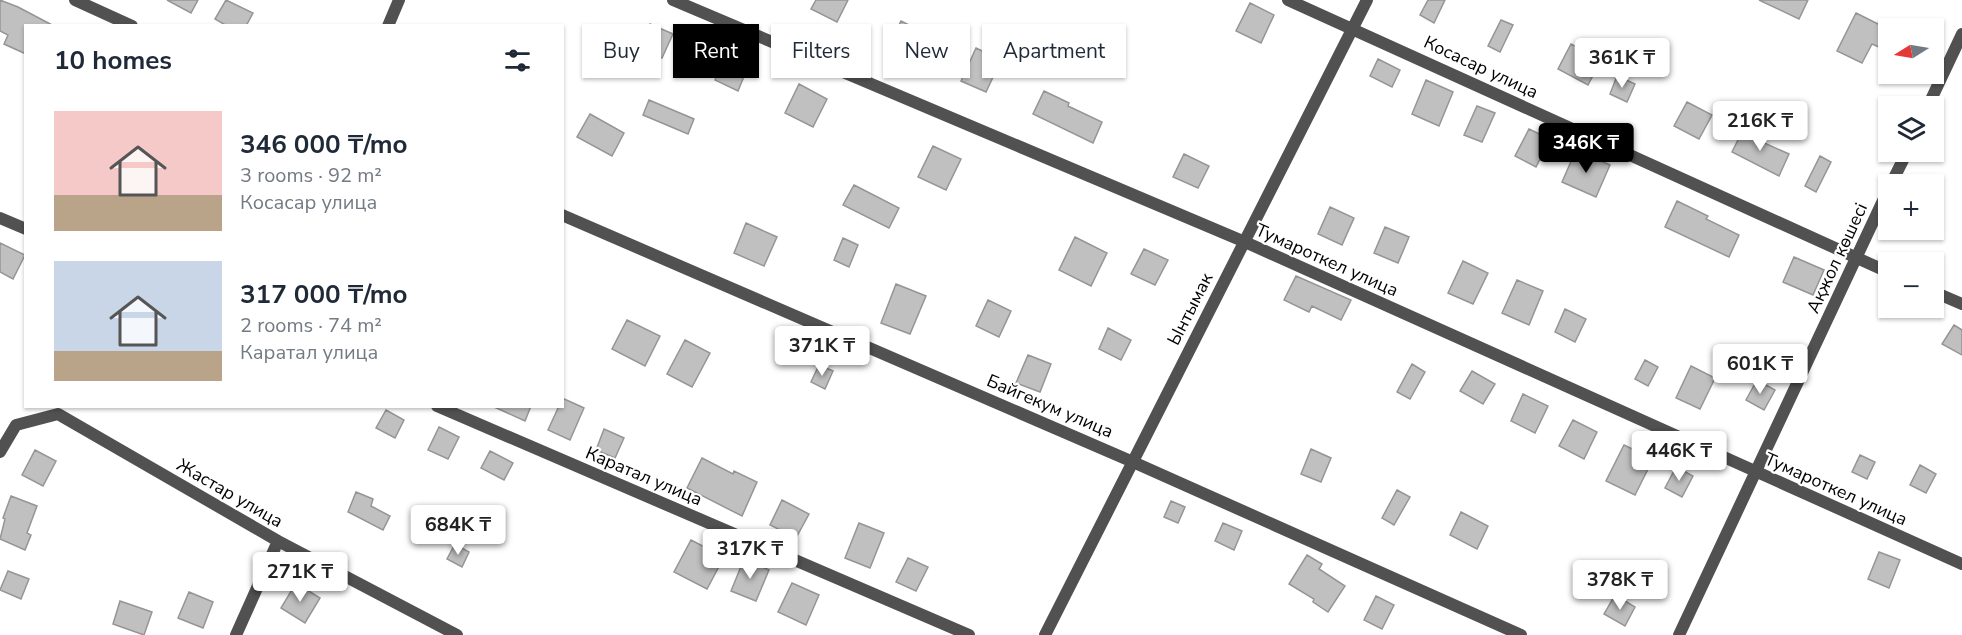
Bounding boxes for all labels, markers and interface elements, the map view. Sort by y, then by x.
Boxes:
north arrow [1878,18,1944,84]
map controls [1878,18,1944,318]
chip: Buy [582,24,661,78]
chip: Rent [673,24,759,78]
chip: Filters [771,24,871,78]
chip: New [883,24,970,78]
chip: Apartment [982,24,1126,78]
street label: Косасар улица [1420,30,1542,104]
pin: 361K ₸ [1573,38,1671,89]
text: 10 homes [54,43,172,78]
icon: filters [501,44,534,77]
text: 361K ₸ [1589,44,1655,71]
button: layers [1878,96,1944,162]
pin: 216K ₸ [1711,101,1809,152]
text: 216K ₸ [1727,107,1793,134]
pin: 346K ₸ [1537,123,1635,174]
text: 346 000 ₸/mo [240,127,408,162]
text: 346K ₸ [1553,129,1619,156]
icon: home [102,135,174,207]
text: 3 rooms · 92 m² [240,162,382,189]
button: + [1878,174,1944,240]
text: Косасар улица [240,189,377,216]
street label: Ақжол көшесі [1801,199,1873,317]
street label: Тумароткел улица [1252,218,1402,302]
button: − [1878,252,1944,318]
street label: Ынтымак [1162,268,1219,349]
text: 317 000 ₸/mo [240,277,408,312]
icon: home [102,285,174,357]
text: 2 rooms · 74 m² [240,312,382,339]
pin: 371K ₸ [773,326,871,377]
text: 371K ₸ [789,332,855,359]
text: Каратал улица [240,339,378,366]
pin: 601K ₸ [1711,344,1809,395]
text: 601K ₸ [1727,350,1793,377]
street label: Байгекум улица [983,369,1117,443]
pin: 446K ₸ [1630,431,1728,482]
text: 446K ₸ [1646,437,1712,464]
street label: Каратал улица [582,441,706,511]
street label: Тумароткел улица [1761,447,1911,531]
street label: Жастар улица [173,453,287,533]
pin: 684K ₸ [409,505,507,556]
text: 684K ₸ [425,511,491,538]
pin: 317K ₸ [701,529,799,580]
text: 317K ₸ [717,535,783,562]
pin: 271K ₸ [251,552,349,603]
text: 271K ₸ [267,558,333,585]
pin: 378K ₸ [1571,560,1669,611]
text: 378K ₸ [1587,566,1653,593]

